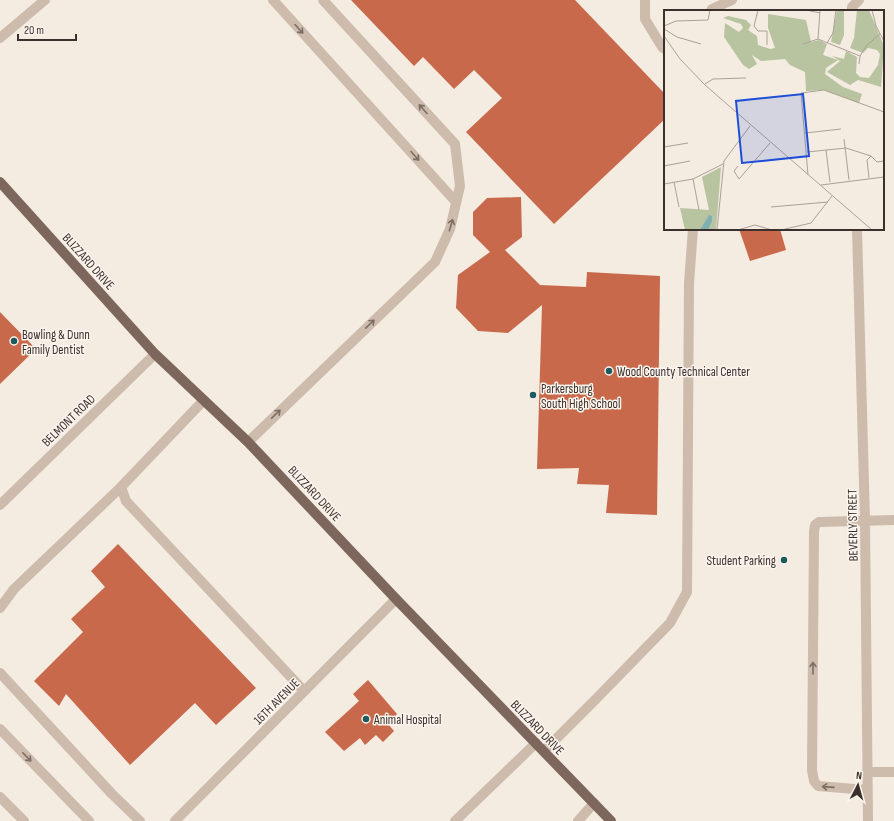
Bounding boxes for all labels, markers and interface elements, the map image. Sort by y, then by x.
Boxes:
inset map [664,10,884,230]
scale bar [18,16,76,42]
text: 20 m [24,23,44,38]
one-way arrow [294,24,304,34]
one-way arrow [418,104,428,114]
one-way arrow [410,151,420,161]
one-way arrow [447,219,455,232]
street label: BLIZZARD DRIVE [59,230,118,293]
one-way arrow [365,319,375,329]
place label: Bowling & Dunn Family Dentist [22,327,90,358]
marker: Bowling & Dunn Family Dentist [9,336,19,346]
place label: Wood County Technical Center [617,364,750,380]
marker: Wood County Technical Center [604,366,614,376]
place label: Parkersburg South High School [541,381,620,412]
marker: Parkersburg South High School [528,390,538,400]
street label: BELMONT ROAD [39,391,99,450]
one-way arrow [271,410,281,419]
street label: BLIZZARD DRIVE [284,463,344,525]
street label: BEVERLY STREET [844,489,862,561]
place label: Student Parking [707,553,776,569]
marker: Student Parking [779,555,789,565]
one-way arrow [809,662,817,675]
street label: 16TH AVENUE [250,675,303,728]
street label: BLIZZARD DRIVE [507,697,567,759]
place label: Animal Hospital [373,712,441,728]
marker: Animal Hospital [361,714,371,724]
one-way arrow [22,752,32,762]
north arrow [838,765,878,805]
text: N [855,769,863,782]
one-way arrow [822,784,835,791]

